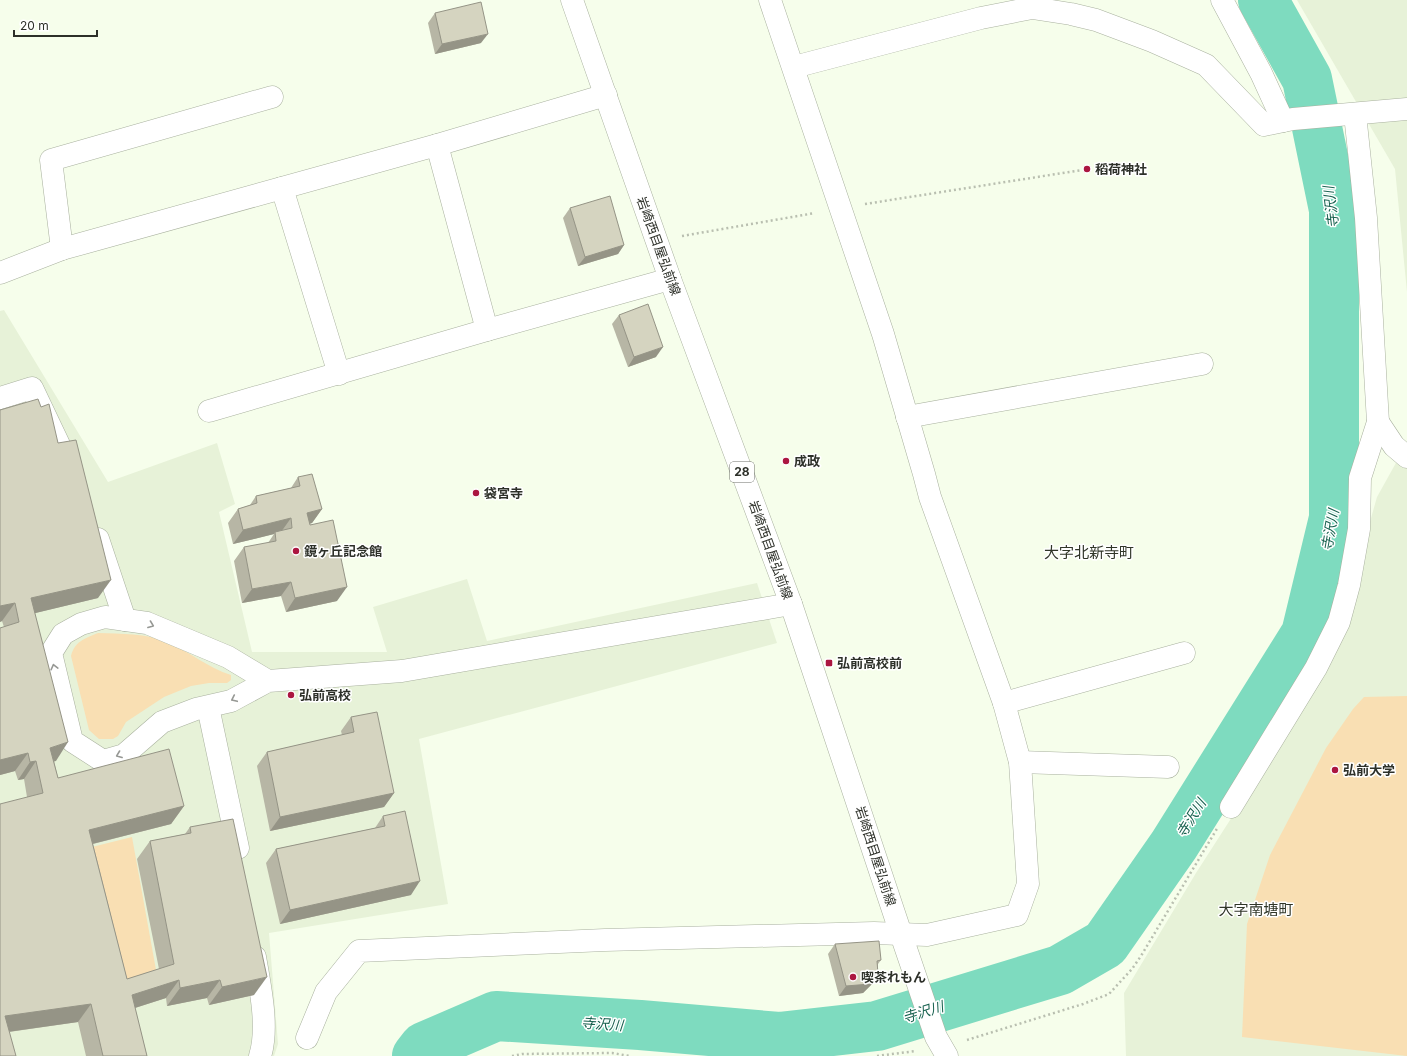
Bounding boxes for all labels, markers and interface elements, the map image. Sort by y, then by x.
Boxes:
scale bar [14,12,97,38]
text: 20 m [20,18,49,33]
place label: 稻荷神社 [1095,161,1147,177]
marker: 稻荷神社 [1082,164,1092,174]
water label: 寺沢川 [1319,183,1341,229]
street label: 岩崎西目屋弘前線 [634,194,684,298]
place label: 成政 [794,453,820,469]
marker: 成政 [781,456,791,466]
road number: 28 [730,462,754,482]
place label: 袋宮寺 [483,485,523,501]
marker: 袋宮寺 [471,488,481,498]
street label: 岩崎西目屋弘前線 [746,498,796,602]
water label: 寺沢川 [1317,506,1342,552]
place label: 鏡ヶ丘記念館 [304,543,382,559]
district label: 大字北新寺町 [1044,543,1134,562]
marker: 鏡ヶ丘記念館 [291,546,301,556]
one-way arrow [148,621,155,629]
place label: 弘前高校前 [837,655,902,671]
marker: 弘前高校前 [824,658,834,668]
one-way arrow [51,664,59,670]
place label: 弘前高校 [299,687,351,703]
marker: 弘前高校 [286,690,296,700]
one-way arrow [230,694,238,702]
one-way arrow [116,751,123,759]
place label: 弘前大学 [1343,762,1395,778]
marker: 弘前大学 [1330,765,1340,775]
water label: 寺沢川 [1172,794,1210,840]
street label: 岩崎西目屋弘前線 [852,804,900,908]
district label: 大字南塘町 [1218,900,1294,919]
place label: 喫茶れもん [861,969,926,985]
marker: 喫茶れもん [848,972,858,982]
water label: 寺沢川 [900,997,947,1026]
water label: 寺沢川 [580,1014,626,1034]

